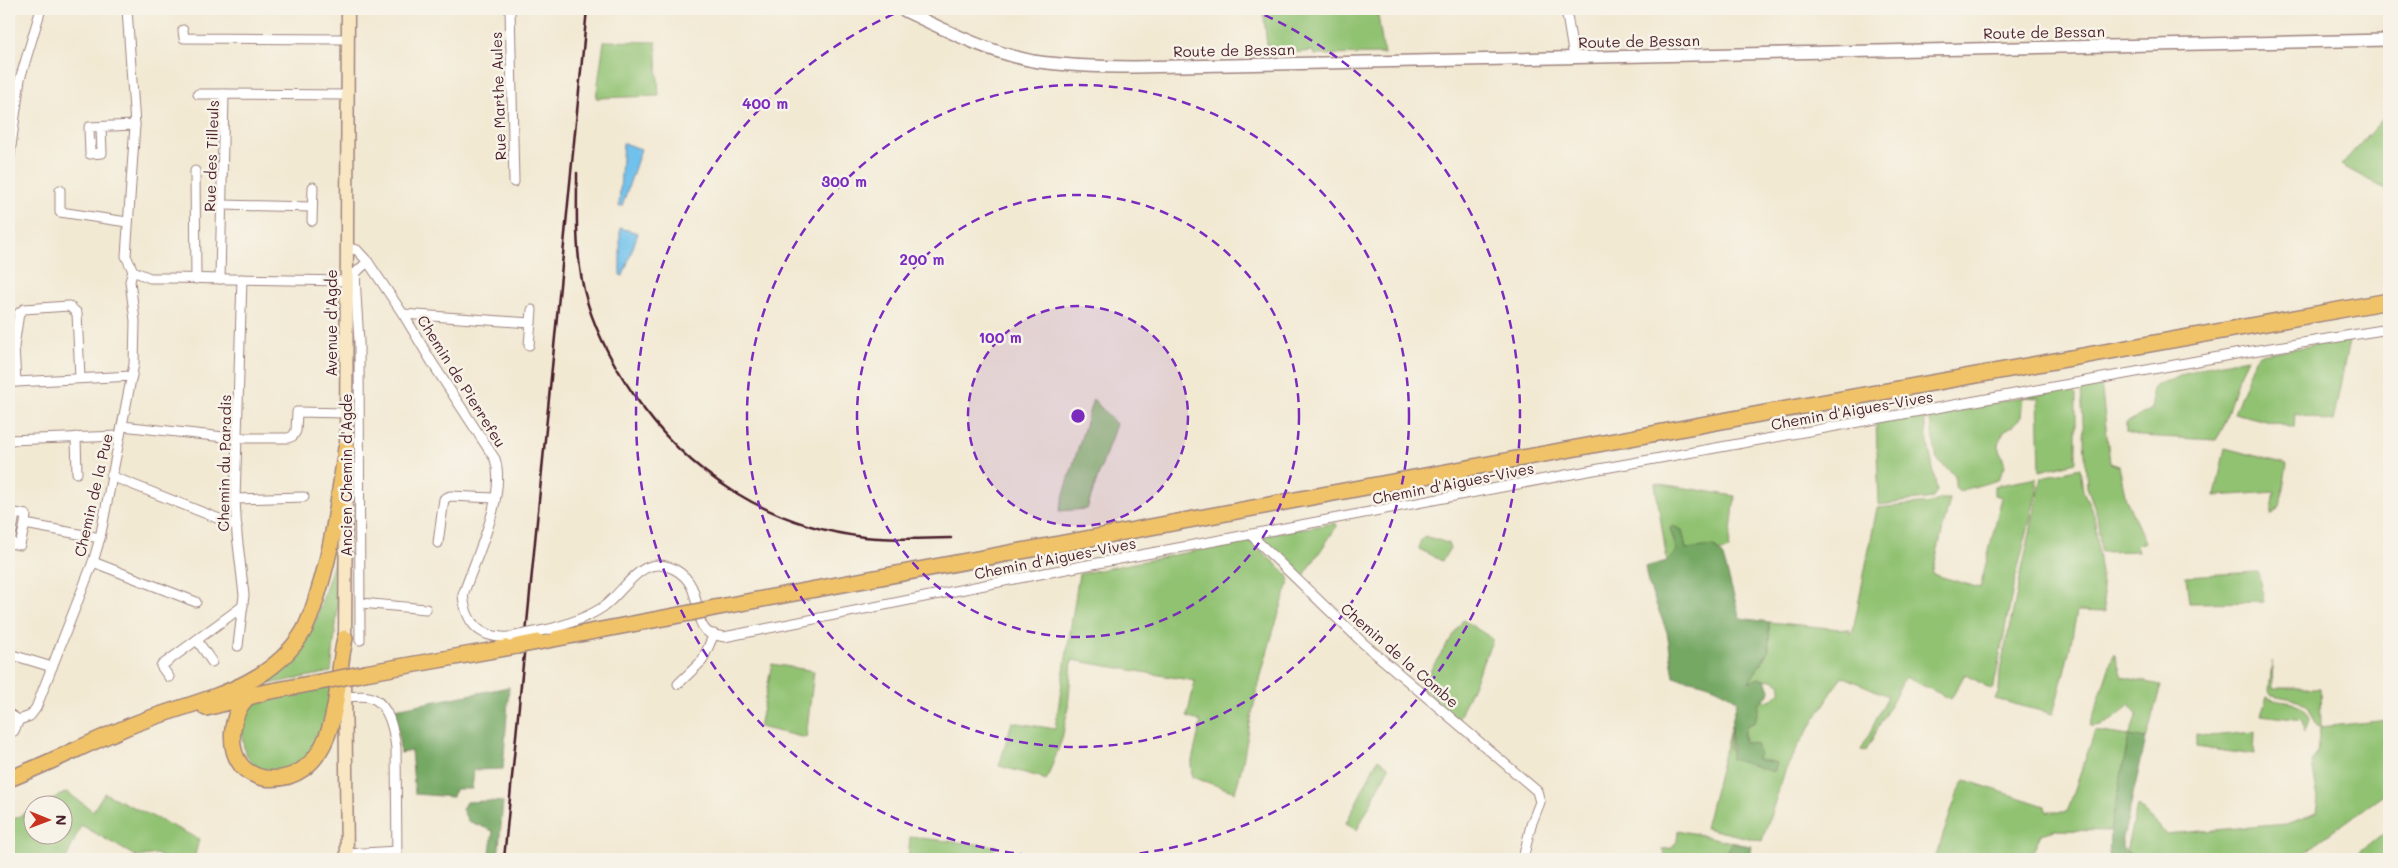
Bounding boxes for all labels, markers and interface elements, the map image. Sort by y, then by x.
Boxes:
street label: Route de Bessan [1983,21,2105,43]
street label: Route de Bessan [1578,30,1700,52]
street label: Rue Marthe Aules [486,31,510,161]
street label: Route de Bessan [1173,39,1295,61]
text: 400 m [742,93,788,113]
street label: Rue des Tilleuls [199,100,223,212]
text: 300 m [821,171,867,191]
text: 200 m [900,249,945,269]
street label: Avenue d'Agde [321,269,341,377]
street label: Chemin de Pierrefeu [413,311,511,451]
text: 100 m [978,327,1022,347]
street label: Chemin d'Aigues-Vives [1769,386,1935,434]
street label: Ancien Chemin d'Agde [336,393,356,557]
street label: Chemin du Paradis [213,394,235,532]
centre of rings [1069,407,1087,425]
street label: Chemin de la Pue [69,431,117,559]
street label: Chemin d'Aigues-Vives [1370,457,1536,509]
street label: Chemin d'Aigues-Vives [972,532,1138,584]
street label: Chemin de la Combe [1337,598,1463,712]
north arrow [22,796,72,846]
text: N [52,815,71,826]

